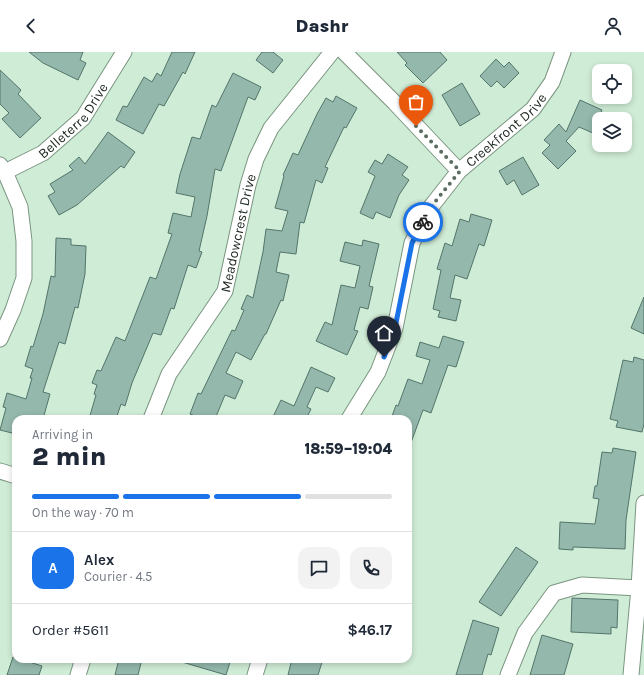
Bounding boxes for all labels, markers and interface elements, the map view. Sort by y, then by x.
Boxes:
icon: back [20,15,42,37]
text: Dashr [296,15,348,37]
icon: person [602,15,624,37]
map controls [592,64,632,152]
button: locate [592,64,632,104]
street label: Belleterre Drive [35,80,112,162]
pin [399,85,433,126]
street label: Creekfront Drive [462,90,550,171]
icon: bag [405,91,427,113]
button: layers [592,112,632,152]
street label: Meadowcrest Drive [217,172,260,294]
courier [403,202,443,242]
icon: bike [412,211,434,233]
pin [367,316,401,357]
icon: home [373,322,395,344]
text: Arriving in [32,427,93,442]
text: 18:59–19:04 [304,440,392,458]
text: 2 min [32,441,107,472]
text: On the way · 70 m [32,505,134,520]
button: chat [298,547,340,589]
button: phone [350,547,392,589]
text: Alex [84,551,114,569]
text: A [48,559,58,577]
text: Courier · 4.5 [84,569,152,584]
text: Order #5611 [32,621,109,639]
text: $46.17 [348,621,392,639]

